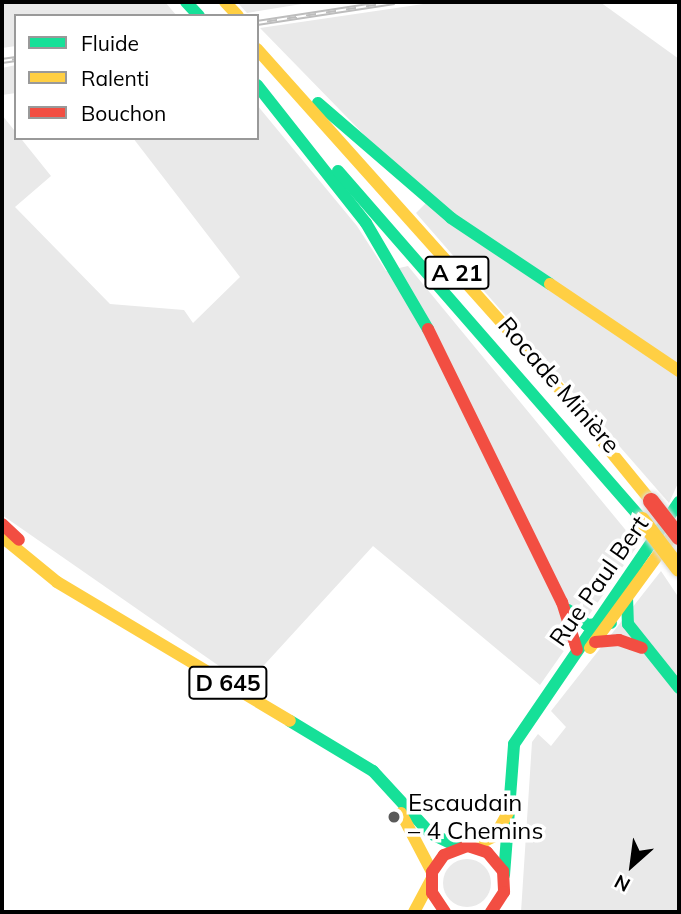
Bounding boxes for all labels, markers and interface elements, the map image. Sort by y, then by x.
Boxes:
legend [14,14,259,140]
text: Fluide [81,30,139,56]
text: Ralenti [81,65,149,91]
text: Bouchon [81,100,166,126]
road number: A 21 [424,254,490,292]
street label: Rocade Minière [492,311,626,459]
street label: Rue Paul Bert [544,510,654,652]
road number: D 645 [188,664,268,702]
place label: Escaudain – 4 Chemins [408,789,543,845]
marker: Escaudain – 4 Chemins [386,809,402,825]
north arrow [597,830,667,900]
text: N [610,870,634,898]

